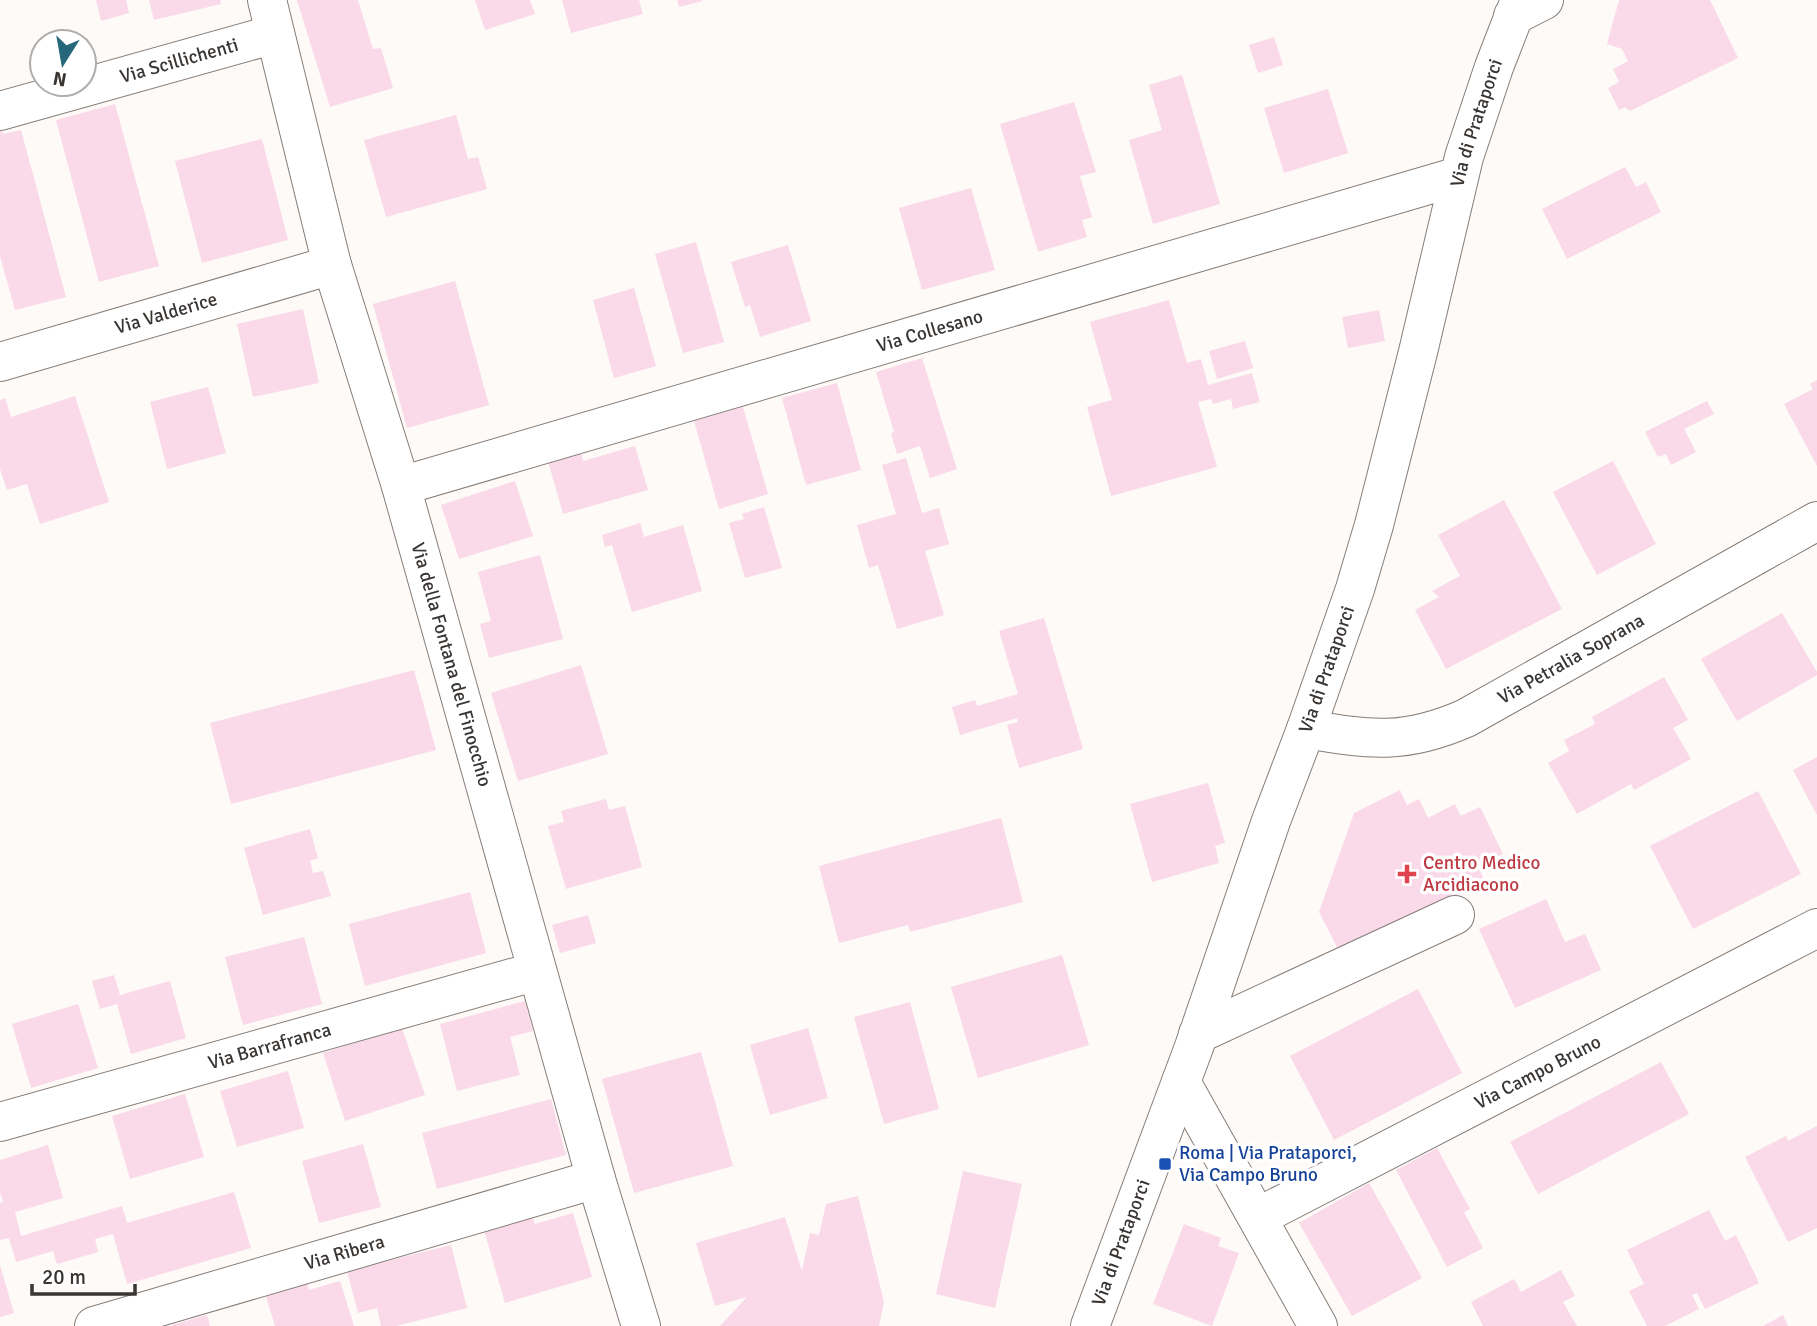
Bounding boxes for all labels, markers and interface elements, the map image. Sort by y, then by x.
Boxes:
north arrow [28,28,98,98]
street label: Via Scillichenti [117,33,241,89]
street label: Via di Prataporci [1445,55,1508,189]
text: N [51,66,69,92]
street label: Via Valderice [112,287,220,340]
street label: Via Collesano [874,304,986,358]
street label: Via della Fontana del Finocchio [406,540,497,790]
street label: Via di Prataporci [1293,603,1360,736]
street label: Via Petralia Soprana [1493,608,1649,710]
place label: Centro Medico Arcidiacono [1423,851,1540,897]
marker: Centro Medico Arcidiacono [1397,864,1417,884]
street label: Via Barrafranca [205,1018,334,1075]
street label: Via Campo Bruno [1471,1030,1605,1115]
place label: Roma | Via Prataporci, Via Campo Bruno [1179,1141,1357,1187]
marker: Roma | Via Prataporci, Via Campo Bruno [1157,1156,1173,1172]
street label: Via di Prataporci [1087,1176,1156,1309]
street label: Via Ribera [302,1230,387,1276]
scale bar [32,1252,135,1296]
text: 20 m [42,1264,86,1290]

